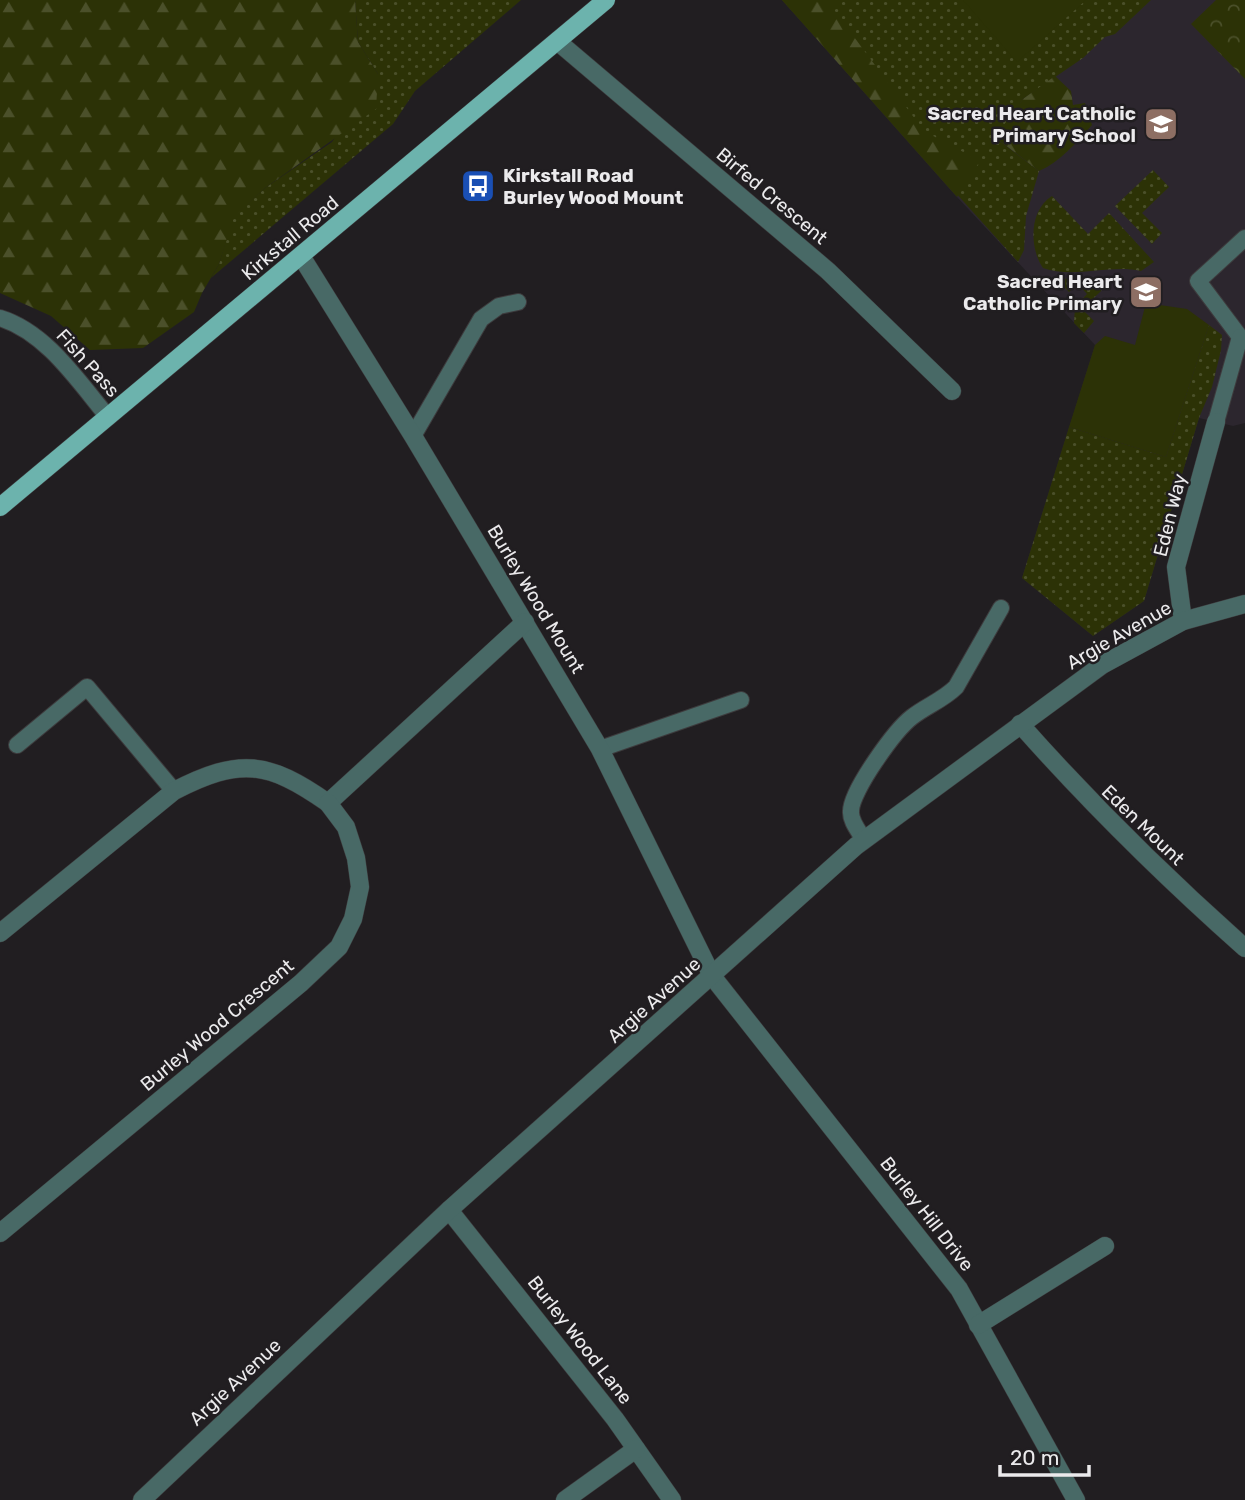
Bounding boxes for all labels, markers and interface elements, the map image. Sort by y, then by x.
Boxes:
place label: Sacred Heart Catholic Primary School [928,102,1136,147]
school or university icon: Sacred Heart Catholic Primary School [1142,105,1180,143]
street label: Birfed Crescent [712,143,833,250]
place label: Kirkstall Road Burley Wood Mount [503,164,684,209]
bus stop icon: Kirkstall Road Burley Wood Mount [459,167,497,205]
street label: Kirkstall Road [237,191,343,285]
place label: Sacred Heart Catholic Primary [963,270,1123,315]
school or university icon: Sacred Heart Catholic Primary [1127,273,1165,311]
street label: Fish Pass [52,324,124,402]
street label: Eden Way [1149,471,1191,559]
street label: Burley Wood Mount [483,520,590,678]
street label: Argie Avenue [1063,596,1175,674]
street label: Eden Mount [1097,780,1189,870]
street label: Argie Avenue [603,952,705,1048]
street label: Burley Wood Crescent [136,954,299,1096]
street label: Burley Hill Drive [875,1152,979,1276]
street label: Burley Wood Lane [523,1271,637,1409]
street label: Argie Avenue [184,1334,286,1430]
scale bar [1000,1434,1089,1478]
text: 20 m [1010,1445,1059,1470]

